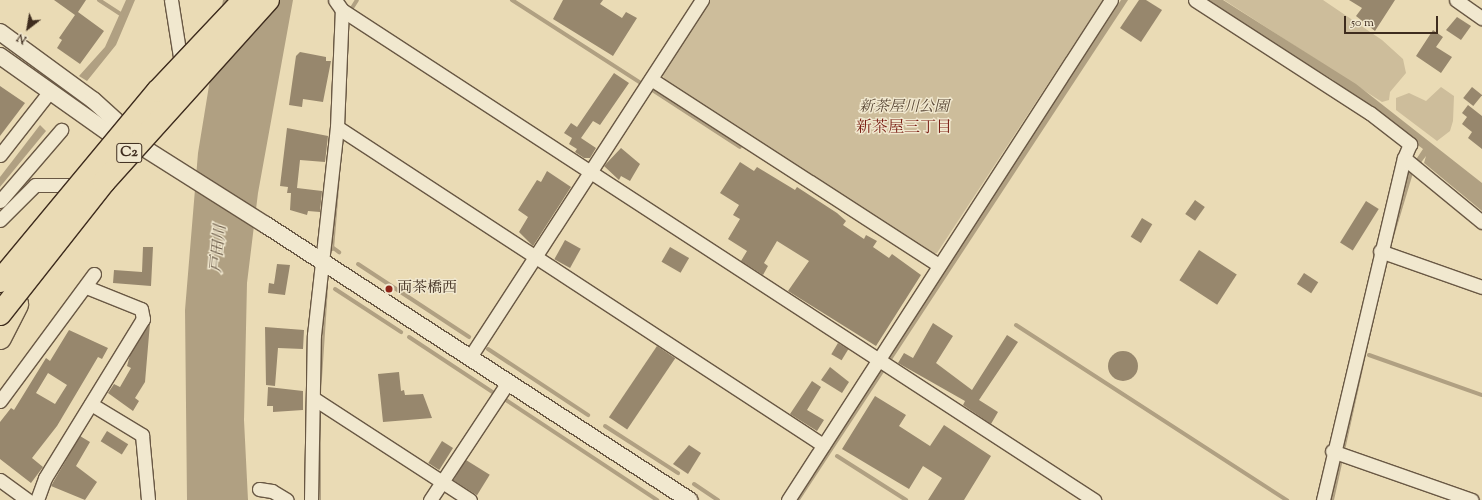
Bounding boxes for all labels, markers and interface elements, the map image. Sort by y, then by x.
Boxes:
north arrow [8,8,48,48]
scale bar [1346,8,1440,34]
text: 50 m [1351,14,1374,32]
text: N [14,29,30,47]
park label: 新茶屋川公園 [859,99,949,117]
district label: 新茶屋三丁目 [856,119,952,139]
road number: C2 [116,141,142,165]
water label: 戸田川 [208,224,232,274]
place label: 両茶橋西 [397,280,457,298]
marker: 両茶橋西 [384,284,394,294]

